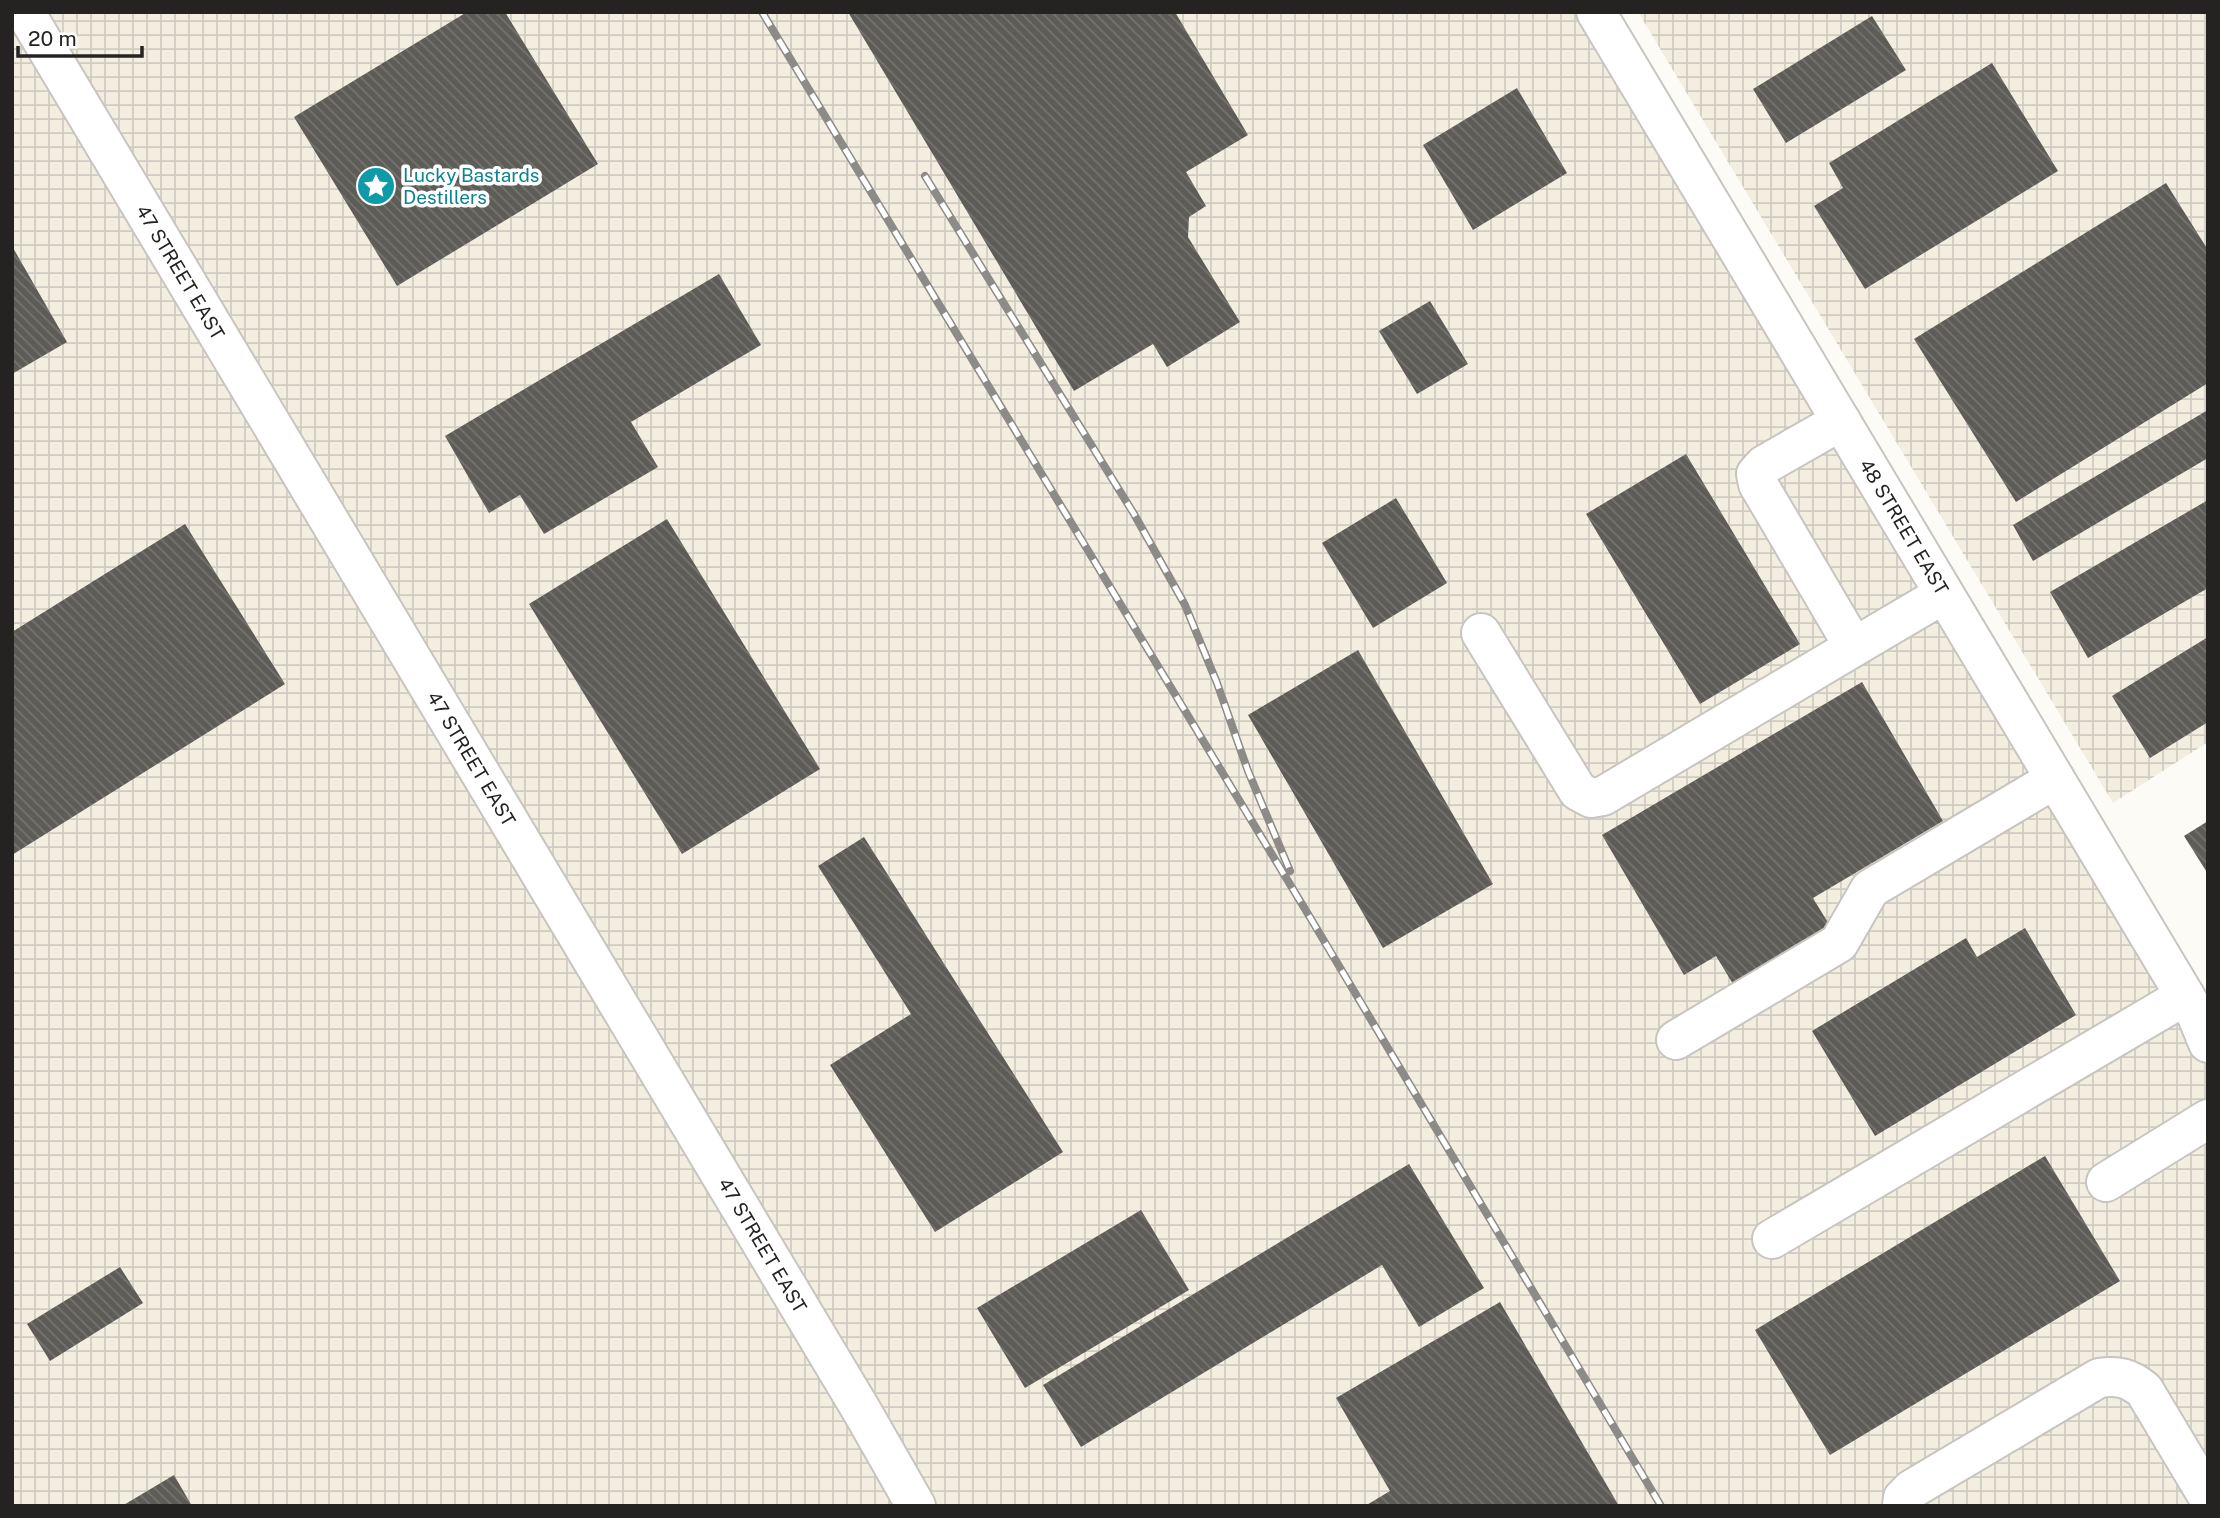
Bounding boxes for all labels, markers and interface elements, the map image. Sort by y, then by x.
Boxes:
scale bar [18,14,142,58]
text: 20 m [28,26,77,51]
place label: Lucky Bastards Destillers [403,164,540,208]
place icon: Lucky Bastards Destillers [355,165,397,207]
street label: 47 STREET EAST [132,201,229,343]
street label: 48 STREET EAST [1855,455,1953,599]
street label: 47 STREET EAST [423,687,520,830]
street label: 47 STREET EAST [714,1174,811,1317]

